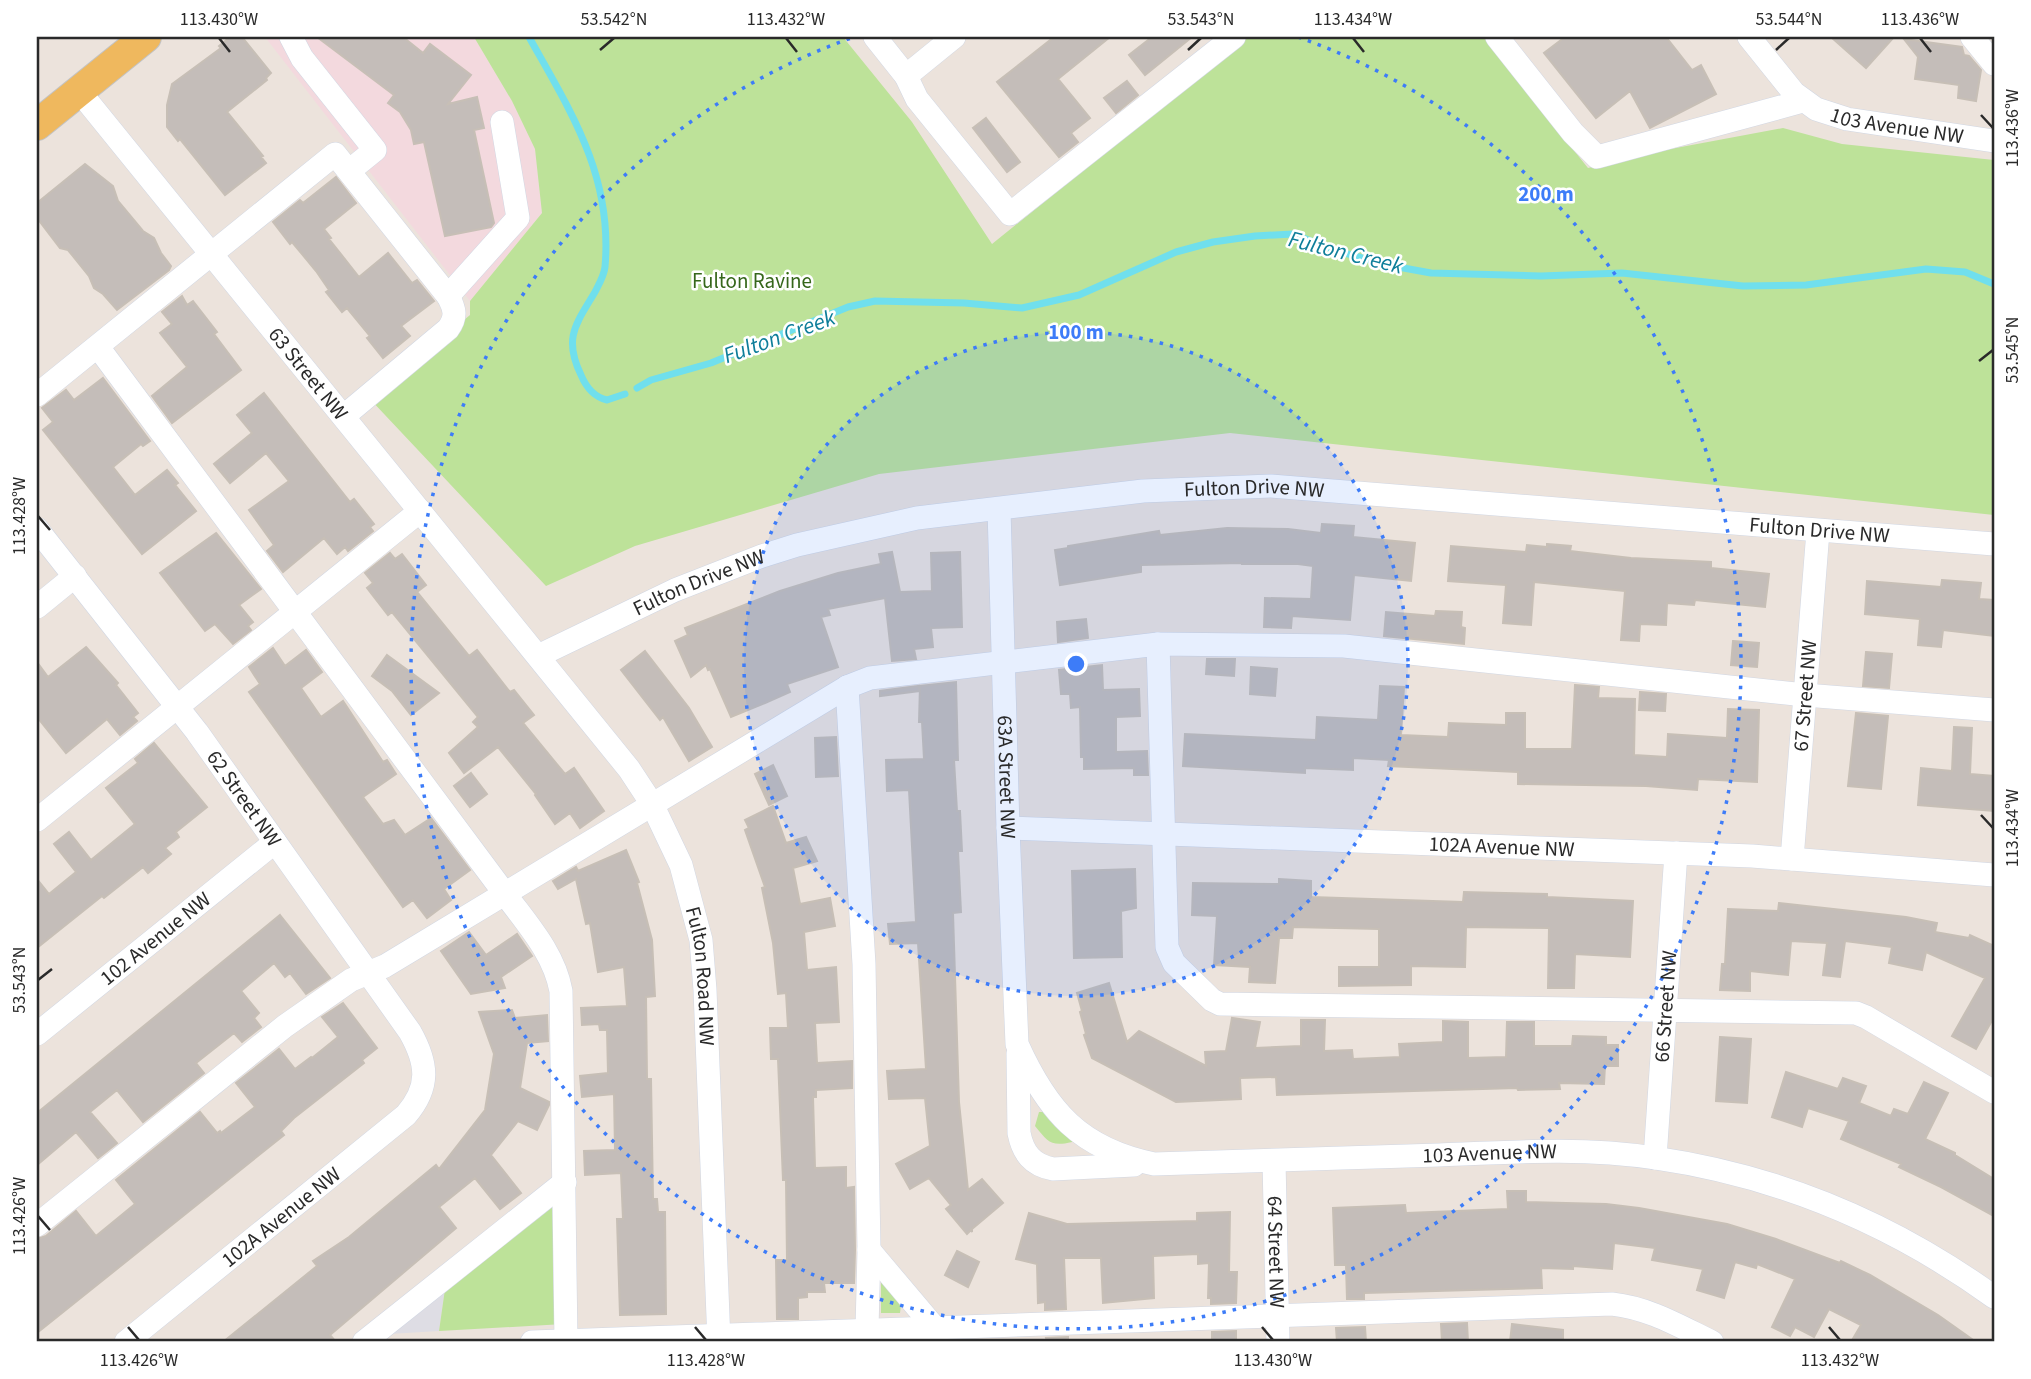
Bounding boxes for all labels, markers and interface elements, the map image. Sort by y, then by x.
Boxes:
text: 113.430°W [180,7,258,32]
text: 53.542°N [581,7,647,32]
text: 113.432°W [747,7,825,32]
text: 53.543°N [1168,7,1234,32]
text: 113.434°W [1314,7,1392,32]
text: 53.544°N [1756,7,1822,32]
text: 113.436°W [1881,7,1959,32]
text: 113.436°W [2000,89,2025,167]
street label: 103 Avenue NW [1826,100,1966,151]
text: 200 m [1518,179,1574,209]
water label: Fulton Creek [1285,222,1408,283]
park label: Fulton Ravine [692,266,812,296]
water label: Fulton Creek [718,301,841,372]
text: 100 m [1048,317,1104,347]
text: 53.545°N [2000,317,2025,383]
street label: 63 Street NW [261,321,356,427]
street label: Fulton Drive NW [1183,471,1326,505]
text: 113.428°W [7,477,32,555]
street label: Fulton Drive NW [1748,509,1891,551]
street label: Fulton Drive NW [628,541,770,623]
street label: 67 Street NW [1786,638,1824,753]
centre of rings [1064,652,1088,676]
street label: 63A Street NW [990,715,1023,840]
street label: 62 Street NW [200,744,289,853]
text: 113.434°W [2000,789,2025,867]
street label: 102A Avenue NW [1428,829,1576,864]
street label: 102 Avenue NW [94,884,217,992]
street label: Fulton Road NW [678,903,722,1047]
text: 53.543°N [7,947,32,1013]
street label: 66 Street NW [1647,949,1684,1063]
street label: 103 Avenue NW [1422,1136,1557,1171]
street label: 102A Avenue NW [215,1159,348,1275]
text: 113.426°W [7,1177,32,1255]
street label: 64 Street NW [1260,1196,1292,1309]
text: 113.426°W [100,1348,178,1373]
text: 113.428°W [667,1348,745,1373]
text: 113.430°W [1234,1348,1312,1373]
text: 113.432°W [1801,1348,1879,1373]

